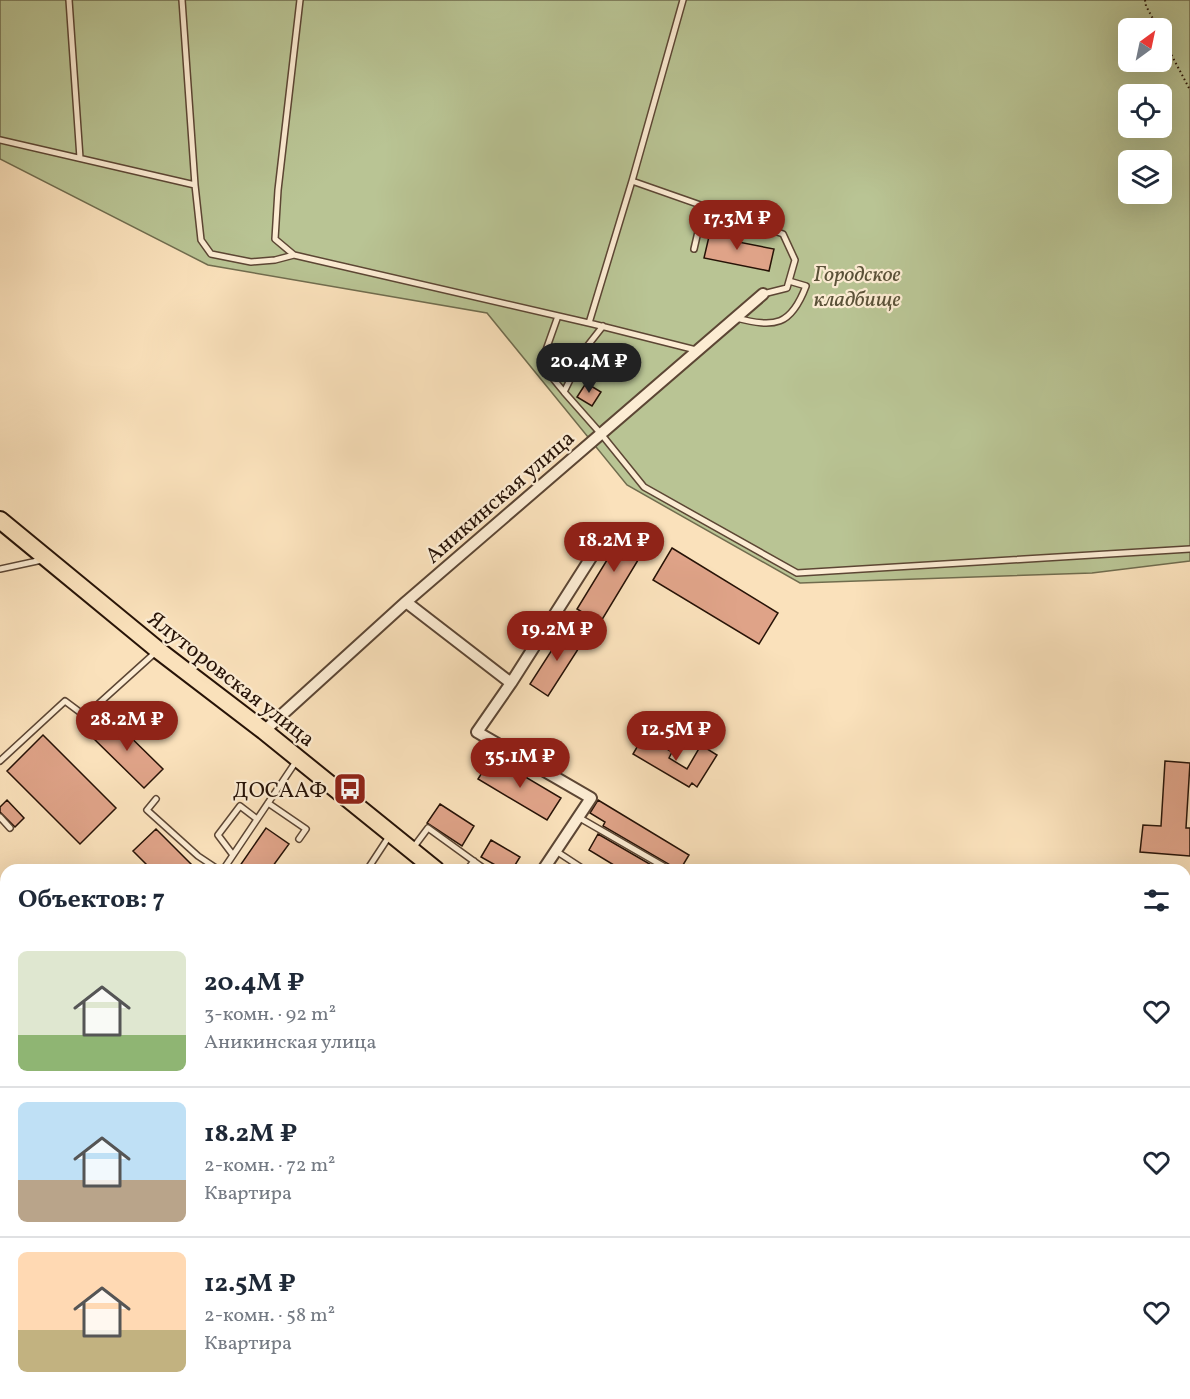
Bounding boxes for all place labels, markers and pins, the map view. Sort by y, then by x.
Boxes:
pin: 17.3M ₽ [682,200,792,251]
pin: 20.4M ₽ [534,343,644,394]
pin: 18.2M ₽ [559,522,669,573]
pin: 19.2M ₽ [502,611,612,662]
pin: 28.2M ₽ [72,701,182,752]
pin: 12.5M ₽ [621,711,731,762]
pin: 35.1M ₽ [465,738,575,789]
bus stop icon: ДОСААФ [332,771,368,807]
place label: ДОСААФ [233,776,327,807]

